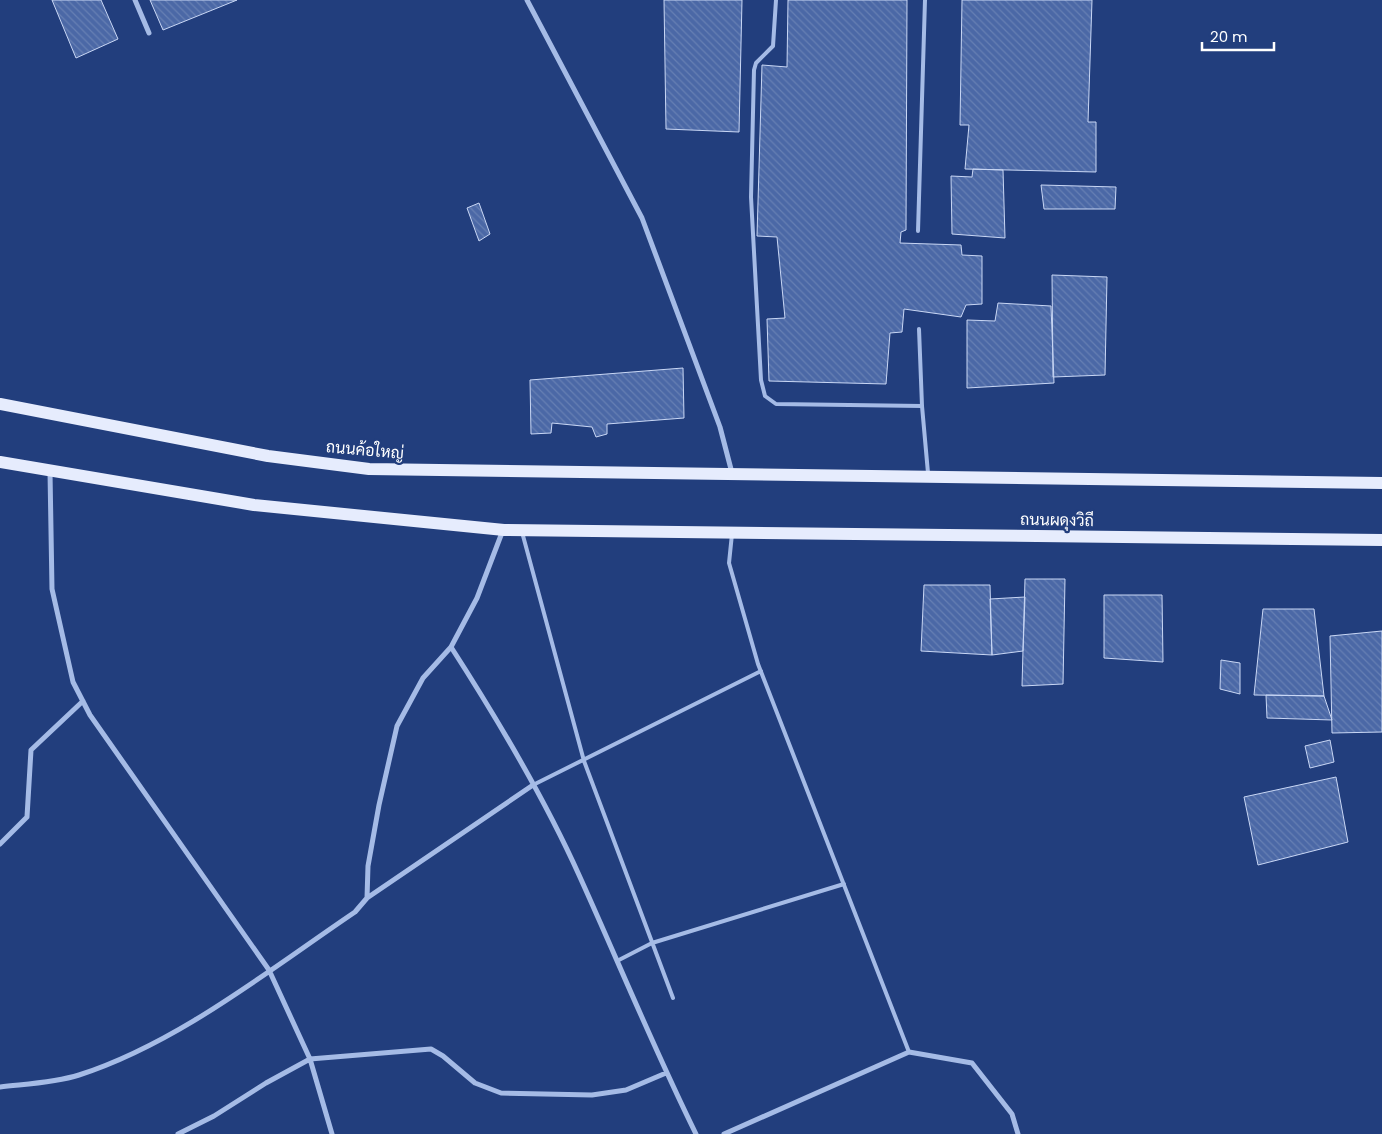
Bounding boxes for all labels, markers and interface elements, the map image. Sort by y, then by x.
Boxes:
scale bar [1202,20,1274,52]
text: 20 m [1210,26,1248,47]
street label: ถนนค้อใหญ่ [325,435,405,465]
street label: ถนนผดุงวิถี [1020,508,1094,532]

